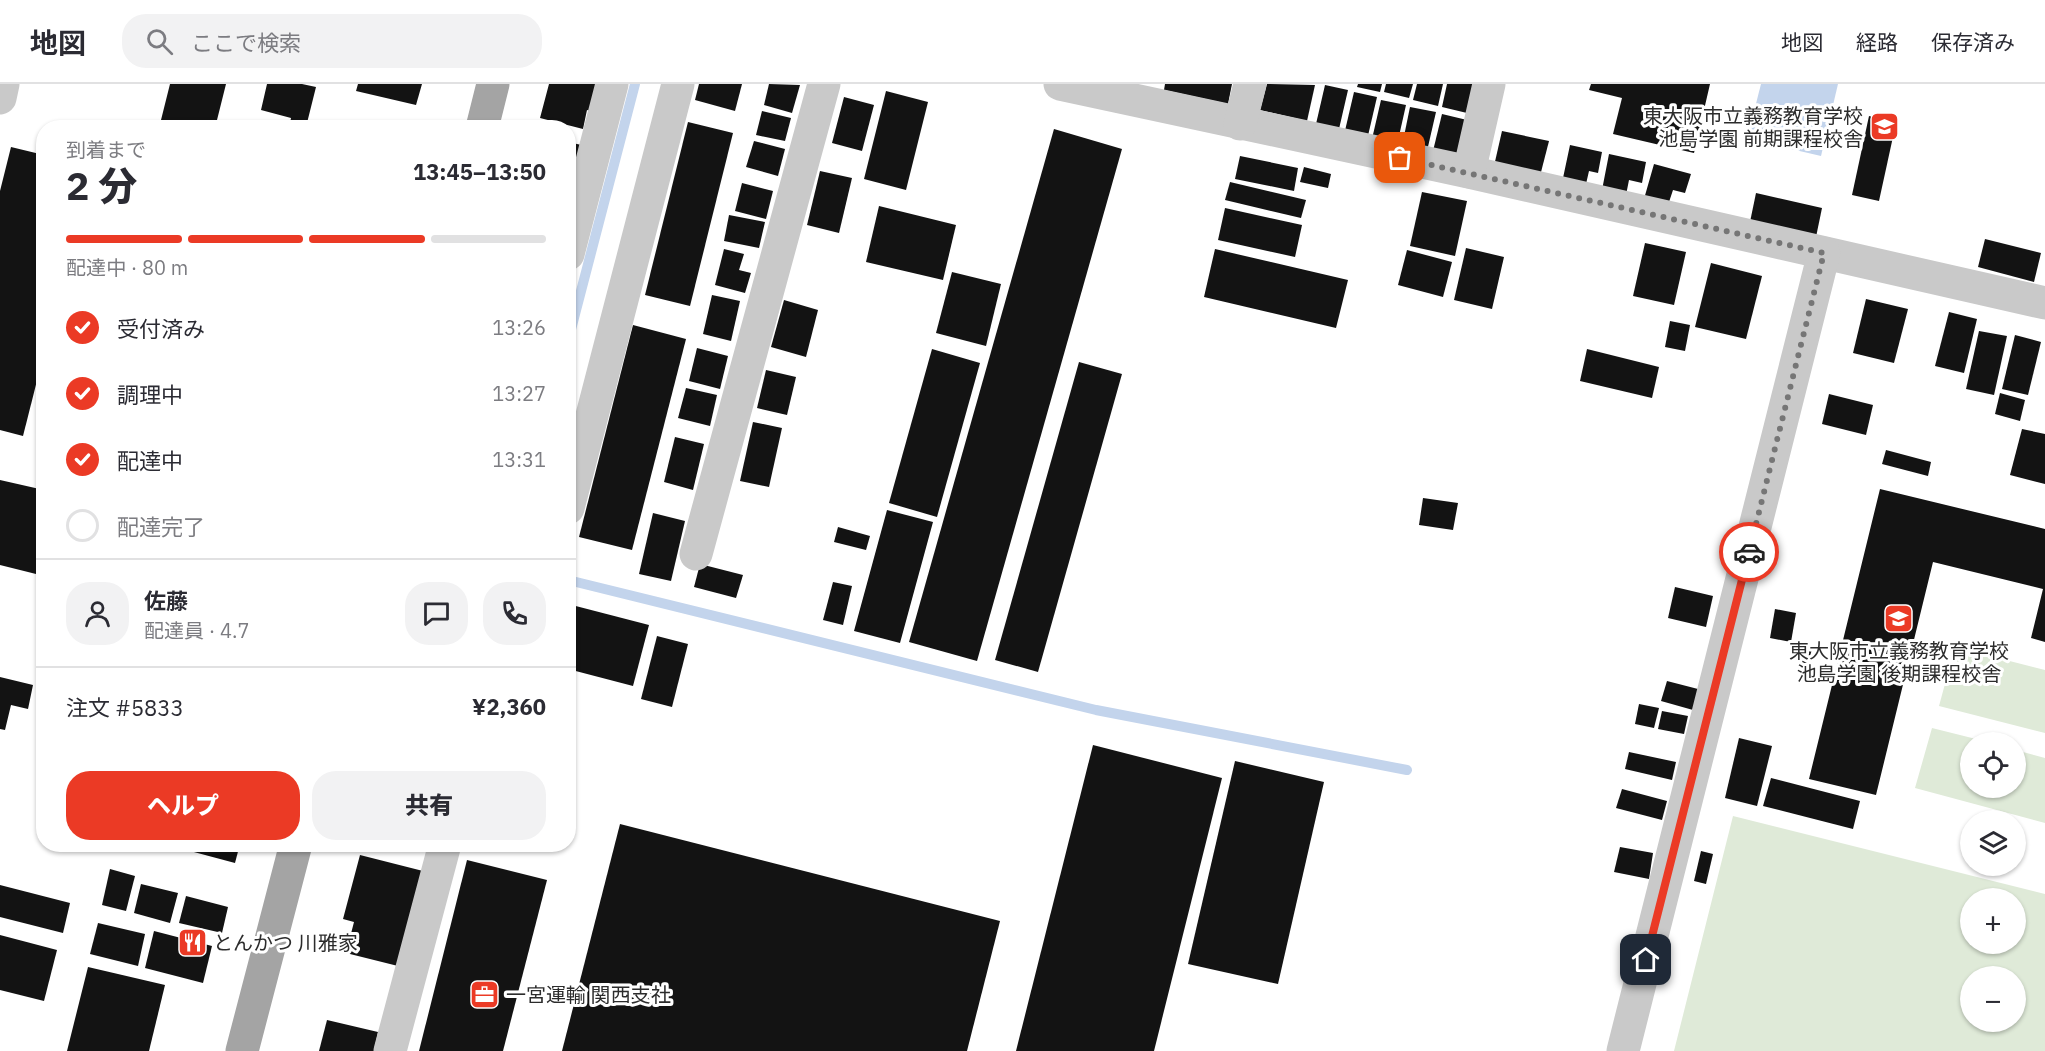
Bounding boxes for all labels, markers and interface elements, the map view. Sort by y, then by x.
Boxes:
search box [122,14,542,68]
text: 地図 [30,24,86,61]
icon: search [143,25,176,58]
text: ここで検索 [191,28,301,57]
text: 地図 [1781,28,1823,56]
text: 経路 [1856,28,1898,56]
text: 保存済み [1931,28,2015,56]
place label: 東大阪市立義務教育学校 池島学園 前期課程校舎 [1643,102,1863,152]
school or university icon: 東大阪市立義務教育学校 池島学園 前期課程校舎 [1868,110,1900,142]
pin [1374,132,1425,183]
text: 到着まで [66,136,146,163]
icon: bag [1383,141,1416,174]
text: 13:45–13:50 [413,157,546,186]
text: 2 分 [66,160,138,211]
text: 配達中 · 80 m [66,254,188,281]
icon: check [66,311,99,344]
text: 受付済み [117,314,205,343]
text: 13:26 [492,314,546,341]
icon: check [66,377,99,410]
text: 調理中 [117,380,183,409]
text: 13:27 [492,380,546,407]
icon: check [66,443,99,476]
text: 配達中 [117,446,183,475]
text: 13:31 [492,446,546,473]
text: 配達完了 [117,512,205,541]
courier [1719,522,1779,582]
icon: car [1733,536,1766,569]
button: person [66,582,129,645]
button: chat [405,582,468,645]
button: phone [483,582,546,645]
text: 佐藤 [144,586,188,615]
school or university icon: 東大阪市立義務教育学校 池島学園 後期課程校舎 [1883,603,1915,635]
text: 配達員 · 4.7 [144,617,249,644]
place label: 東大阪市立義務教育学校 池島学園 後期課程校舎 [1789,637,2009,687]
text: ¥2,360 [472,692,546,721]
text: 注文 #5833 [66,693,184,722]
map controls [1960,732,2026,1032]
button: locate [1960,732,2026,798]
button: ヘルプ [66,771,300,840]
button: 共有 [312,771,546,840]
button: layers [1960,810,2026,876]
button: + [1960,888,2026,954]
restaurant icon: とんかつ 川雅家 [176,926,208,958]
place label: とんかつ 川雅家 [213,929,358,956]
pin [1620,934,1671,985]
icon: home [1629,943,1662,976]
button: − [1960,966,2026,1032]
office icon: 一宮運輸 関西支社 [469,978,501,1010]
place label: 一宮運輸 関西支社 [506,981,671,1008]

